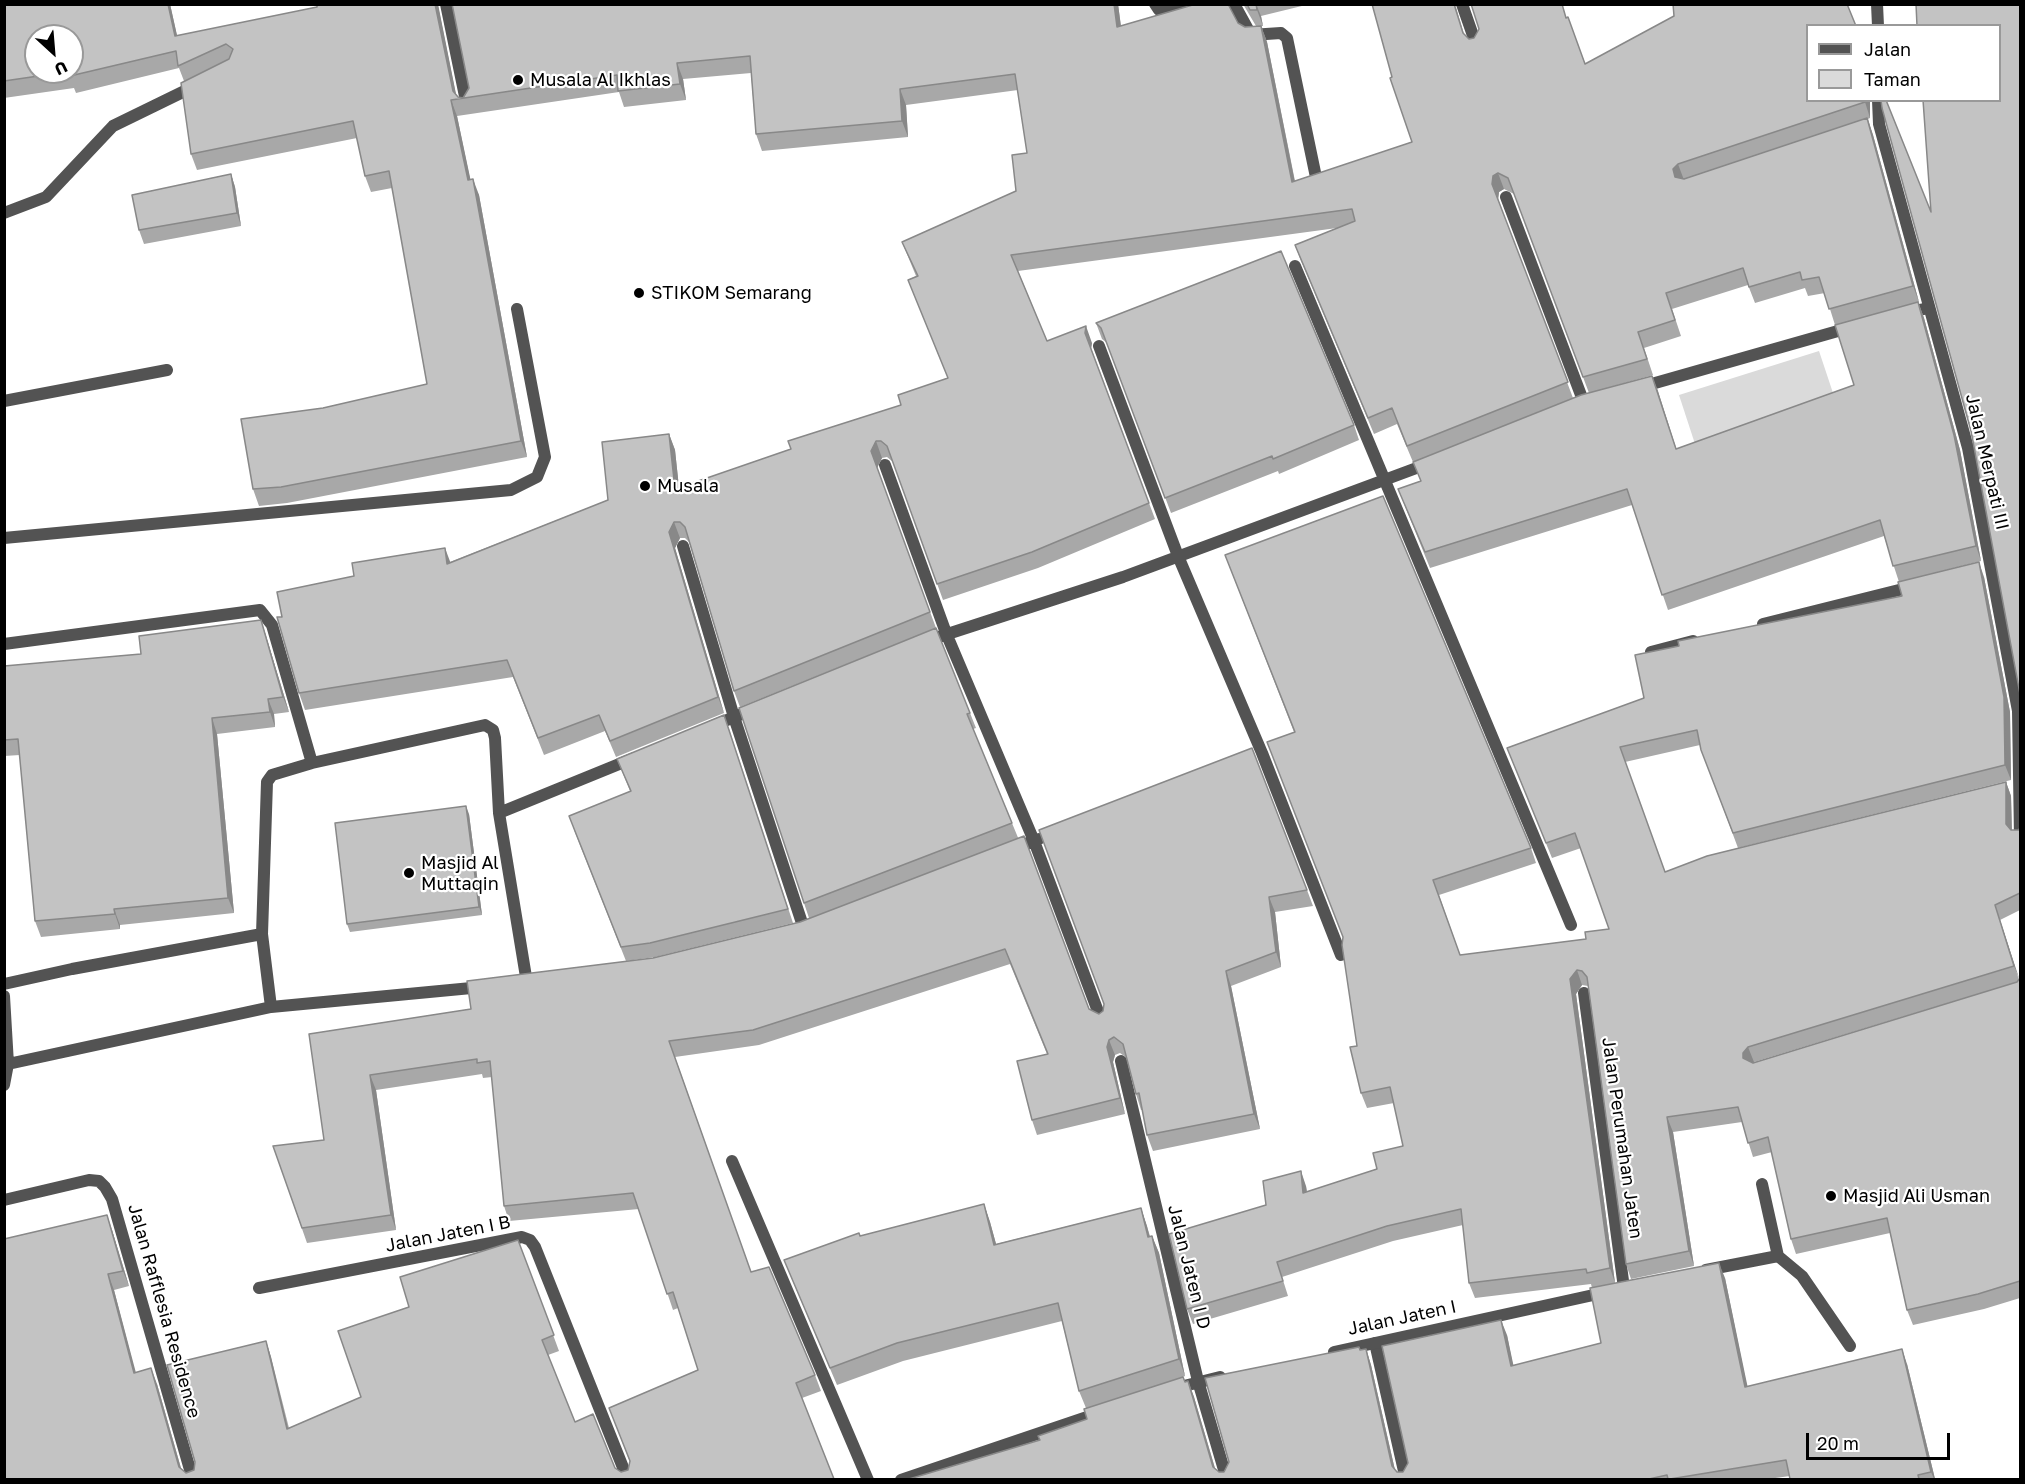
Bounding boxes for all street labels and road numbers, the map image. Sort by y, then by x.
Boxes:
street label: Jalan Merpati III [1961,392,2013,532]
street label: Jalan Perumahan Jaten [1597,1036,1647,1240]
street label: Jalan Rafflesia Residence [123,1201,205,1421]
street label: Jalan Jaten I D [1163,1202,1215,1332]
street label: Jalan Jaten I B [384,1211,512,1257]
street label: Jalan Jaten I [1346,1296,1458,1340]

